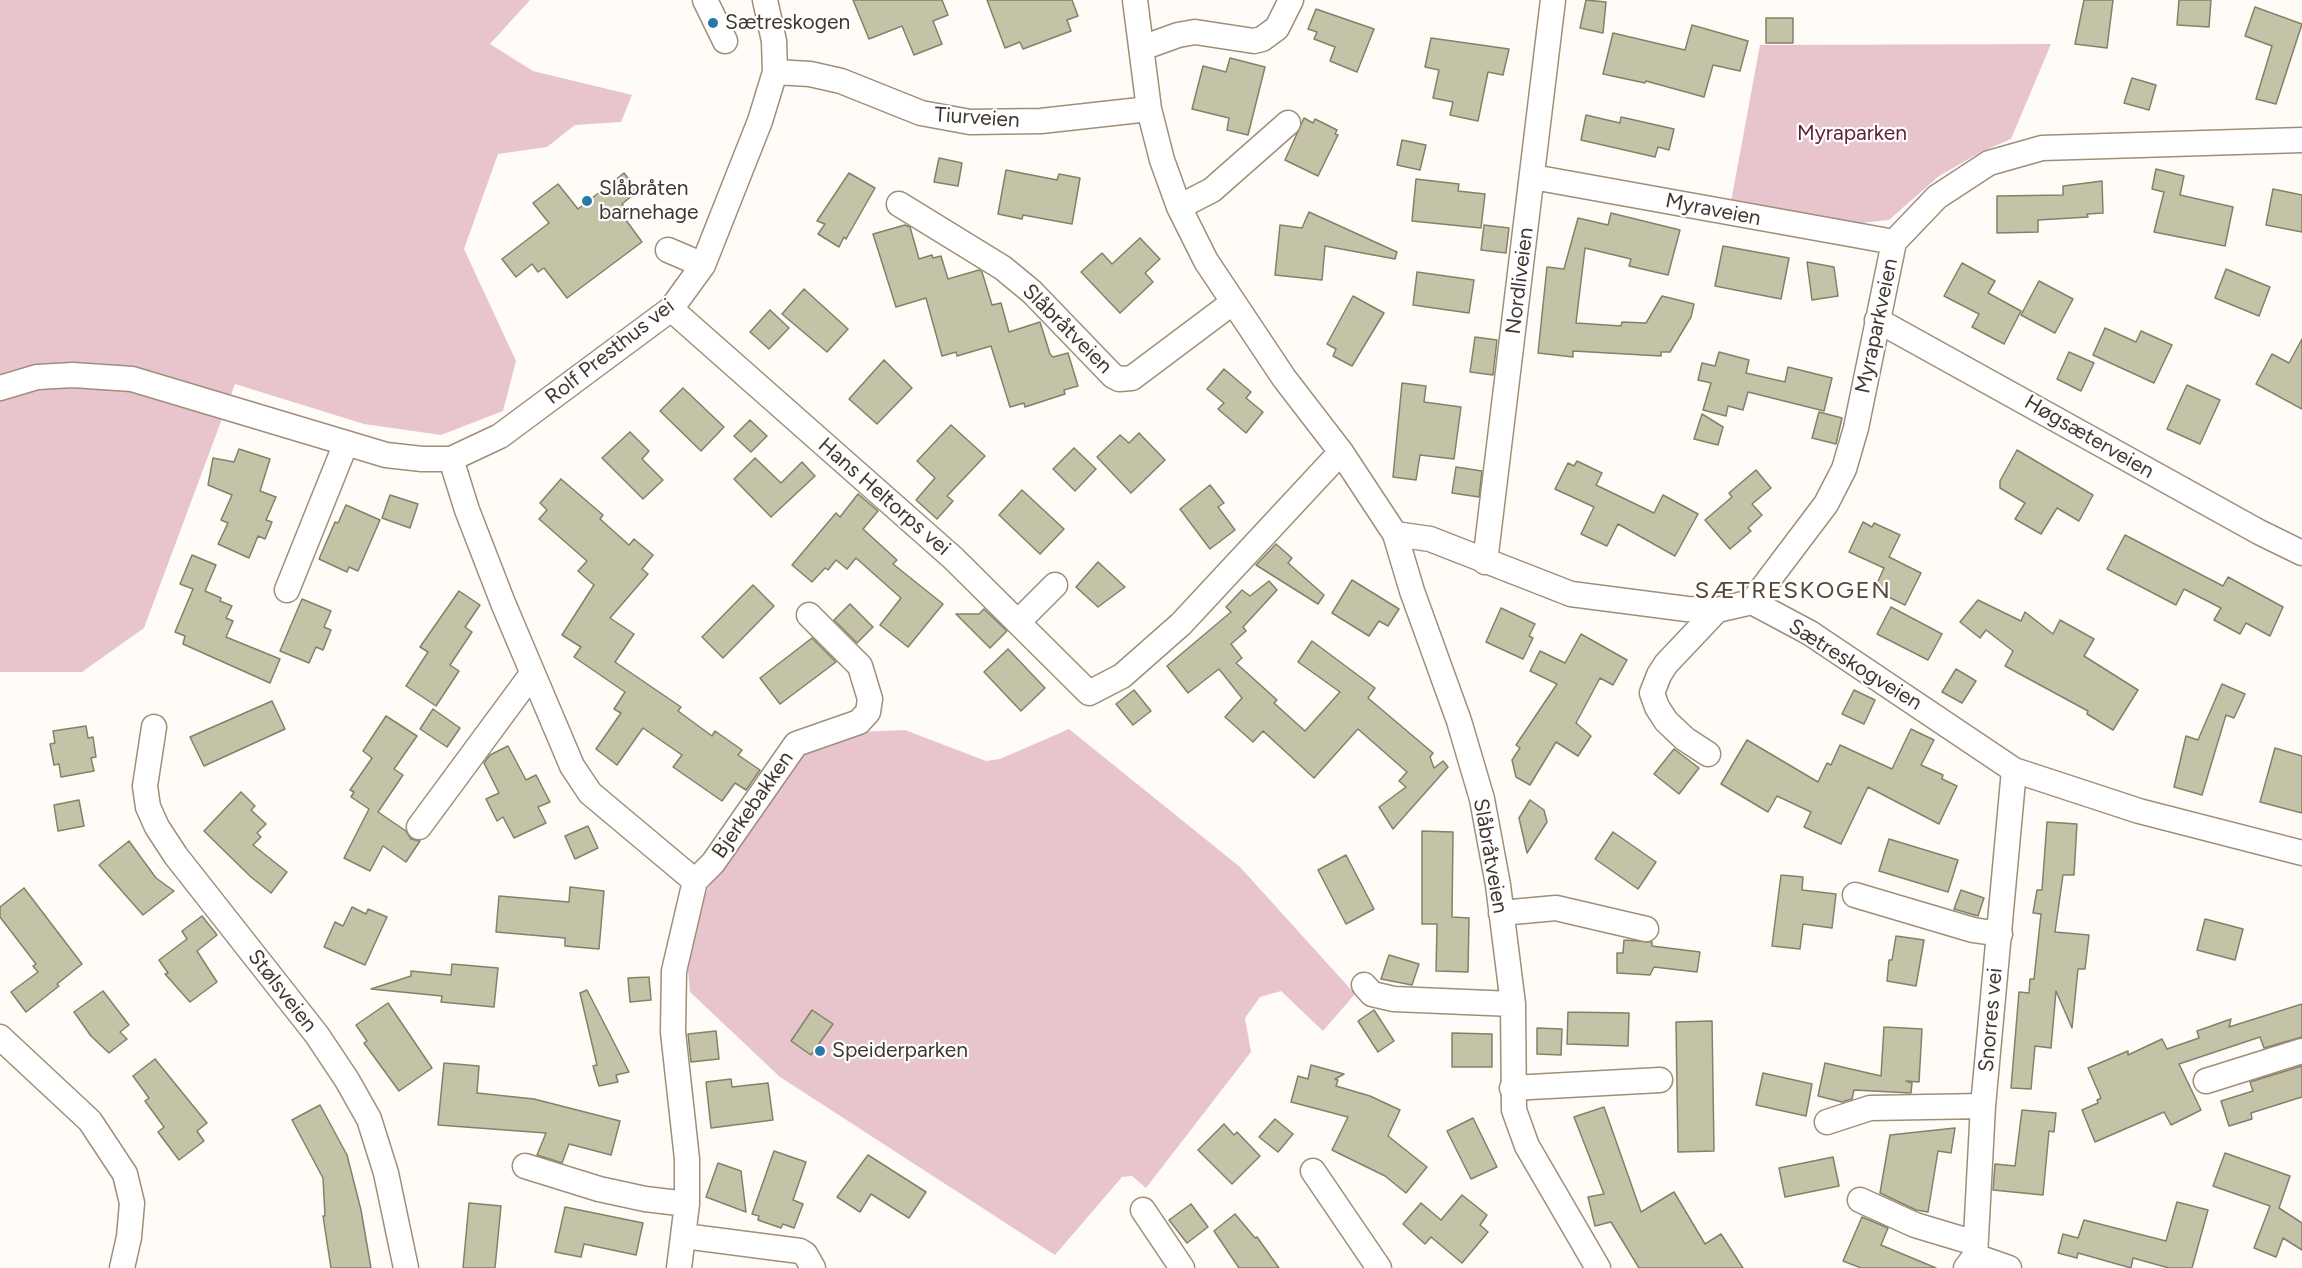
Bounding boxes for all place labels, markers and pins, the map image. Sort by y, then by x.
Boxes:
place label: Sætreskogen [725,10,850,36]
marker: Sætreskogen [706,16,720,30]
place label: Slåbråten barnehage [599,176,699,226]
marker: Slåbråten barnehage [580,194,594,208]
place label: Speiderparken [832,1038,968,1064]
marker: Speiderparken [813,1044,827,1058]

